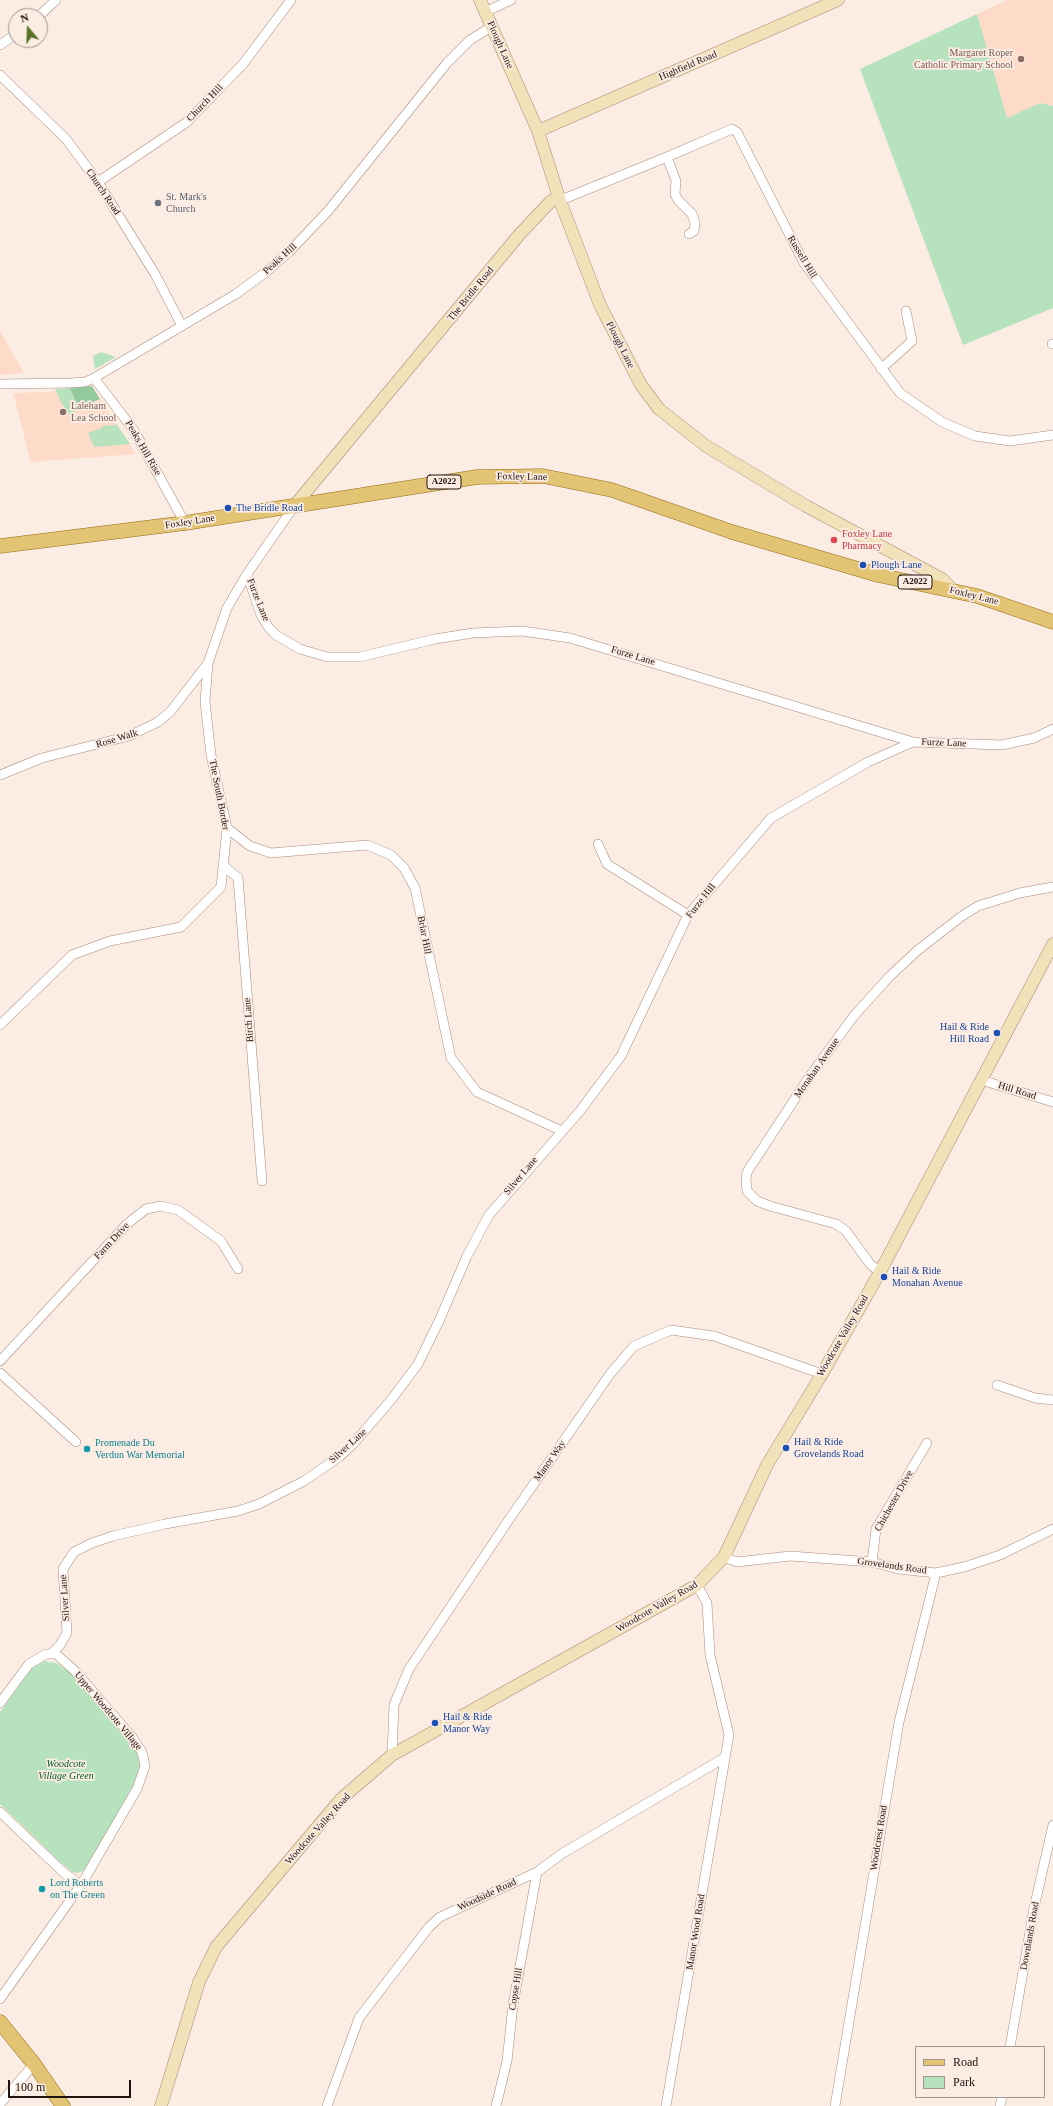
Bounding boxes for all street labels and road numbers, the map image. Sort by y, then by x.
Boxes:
street label: Plough Lane [484,19,516,71]
street label: Highfield Road [657,48,719,84]
street label: Church Hill [184,82,226,124]
street label: Church Road [83,167,123,217]
street label: Russell Hill [785,234,819,280]
street label: Peaks Hill [261,241,299,277]
street label: The Bridle Road [445,264,497,324]
street label: Plough Lane [603,320,637,370]
street label: Peaks Hill Rise [122,418,164,478]
street label: Foxley Lane [497,471,547,483]
road number: A2022 [427,475,461,489]
street label: Foxley Lane [164,512,216,532]
road number: A2022 [898,575,932,589]
street label: Furze Lane [244,577,272,623]
street label: Foxley Lane [948,584,1000,608]
street label: Furze Lane [610,644,656,668]
street label: Rose Walk [95,727,139,751]
street label: Furze Lane [921,736,967,750]
street label: The South Border [206,759,232,831]
street label: Furze Hill [684,881,718,921]
street label: Briar Hill [414,915,434,955]
street label: Birch Lane [241,997,257,1043]
street label: Monahan Avenue [792,1036,842,1100]
street label: Hill Road [997,1080,1037,1102]
street label: Silver Lane [502,1154,540,1198]
street label: Farm Drive [92,1220,132,1262]
street label: Woodcote Valley Road [815,1293,871,1379]
street label: Silver Lane [327,1426,369,1466]
street label: Manor Way [532,1438,568,1484]
street label: Chichester Drive [872,1468,916,1534]
street label: Grovelands Road [857,1555,927,1577]
street label: Silver Lane [57,1574,73,1622]
street label: Woodcote Valley Road [614,1579,700,1635]
street label: Upper Woodcote Village [72,1669,144,1753]
street label: Woodcote Valley Road [283,1791,353,1867]
street label: Woodcrest Road [868,1804,890,1872]
street label: Woodside Road [456,1876,518,1914]
street label: Manor Wood Road [684,1893,708,1971]
street label: Downlands Road [1018,1901,1042,1971]
street label: Copse Hill [507,1967,525,2011]

